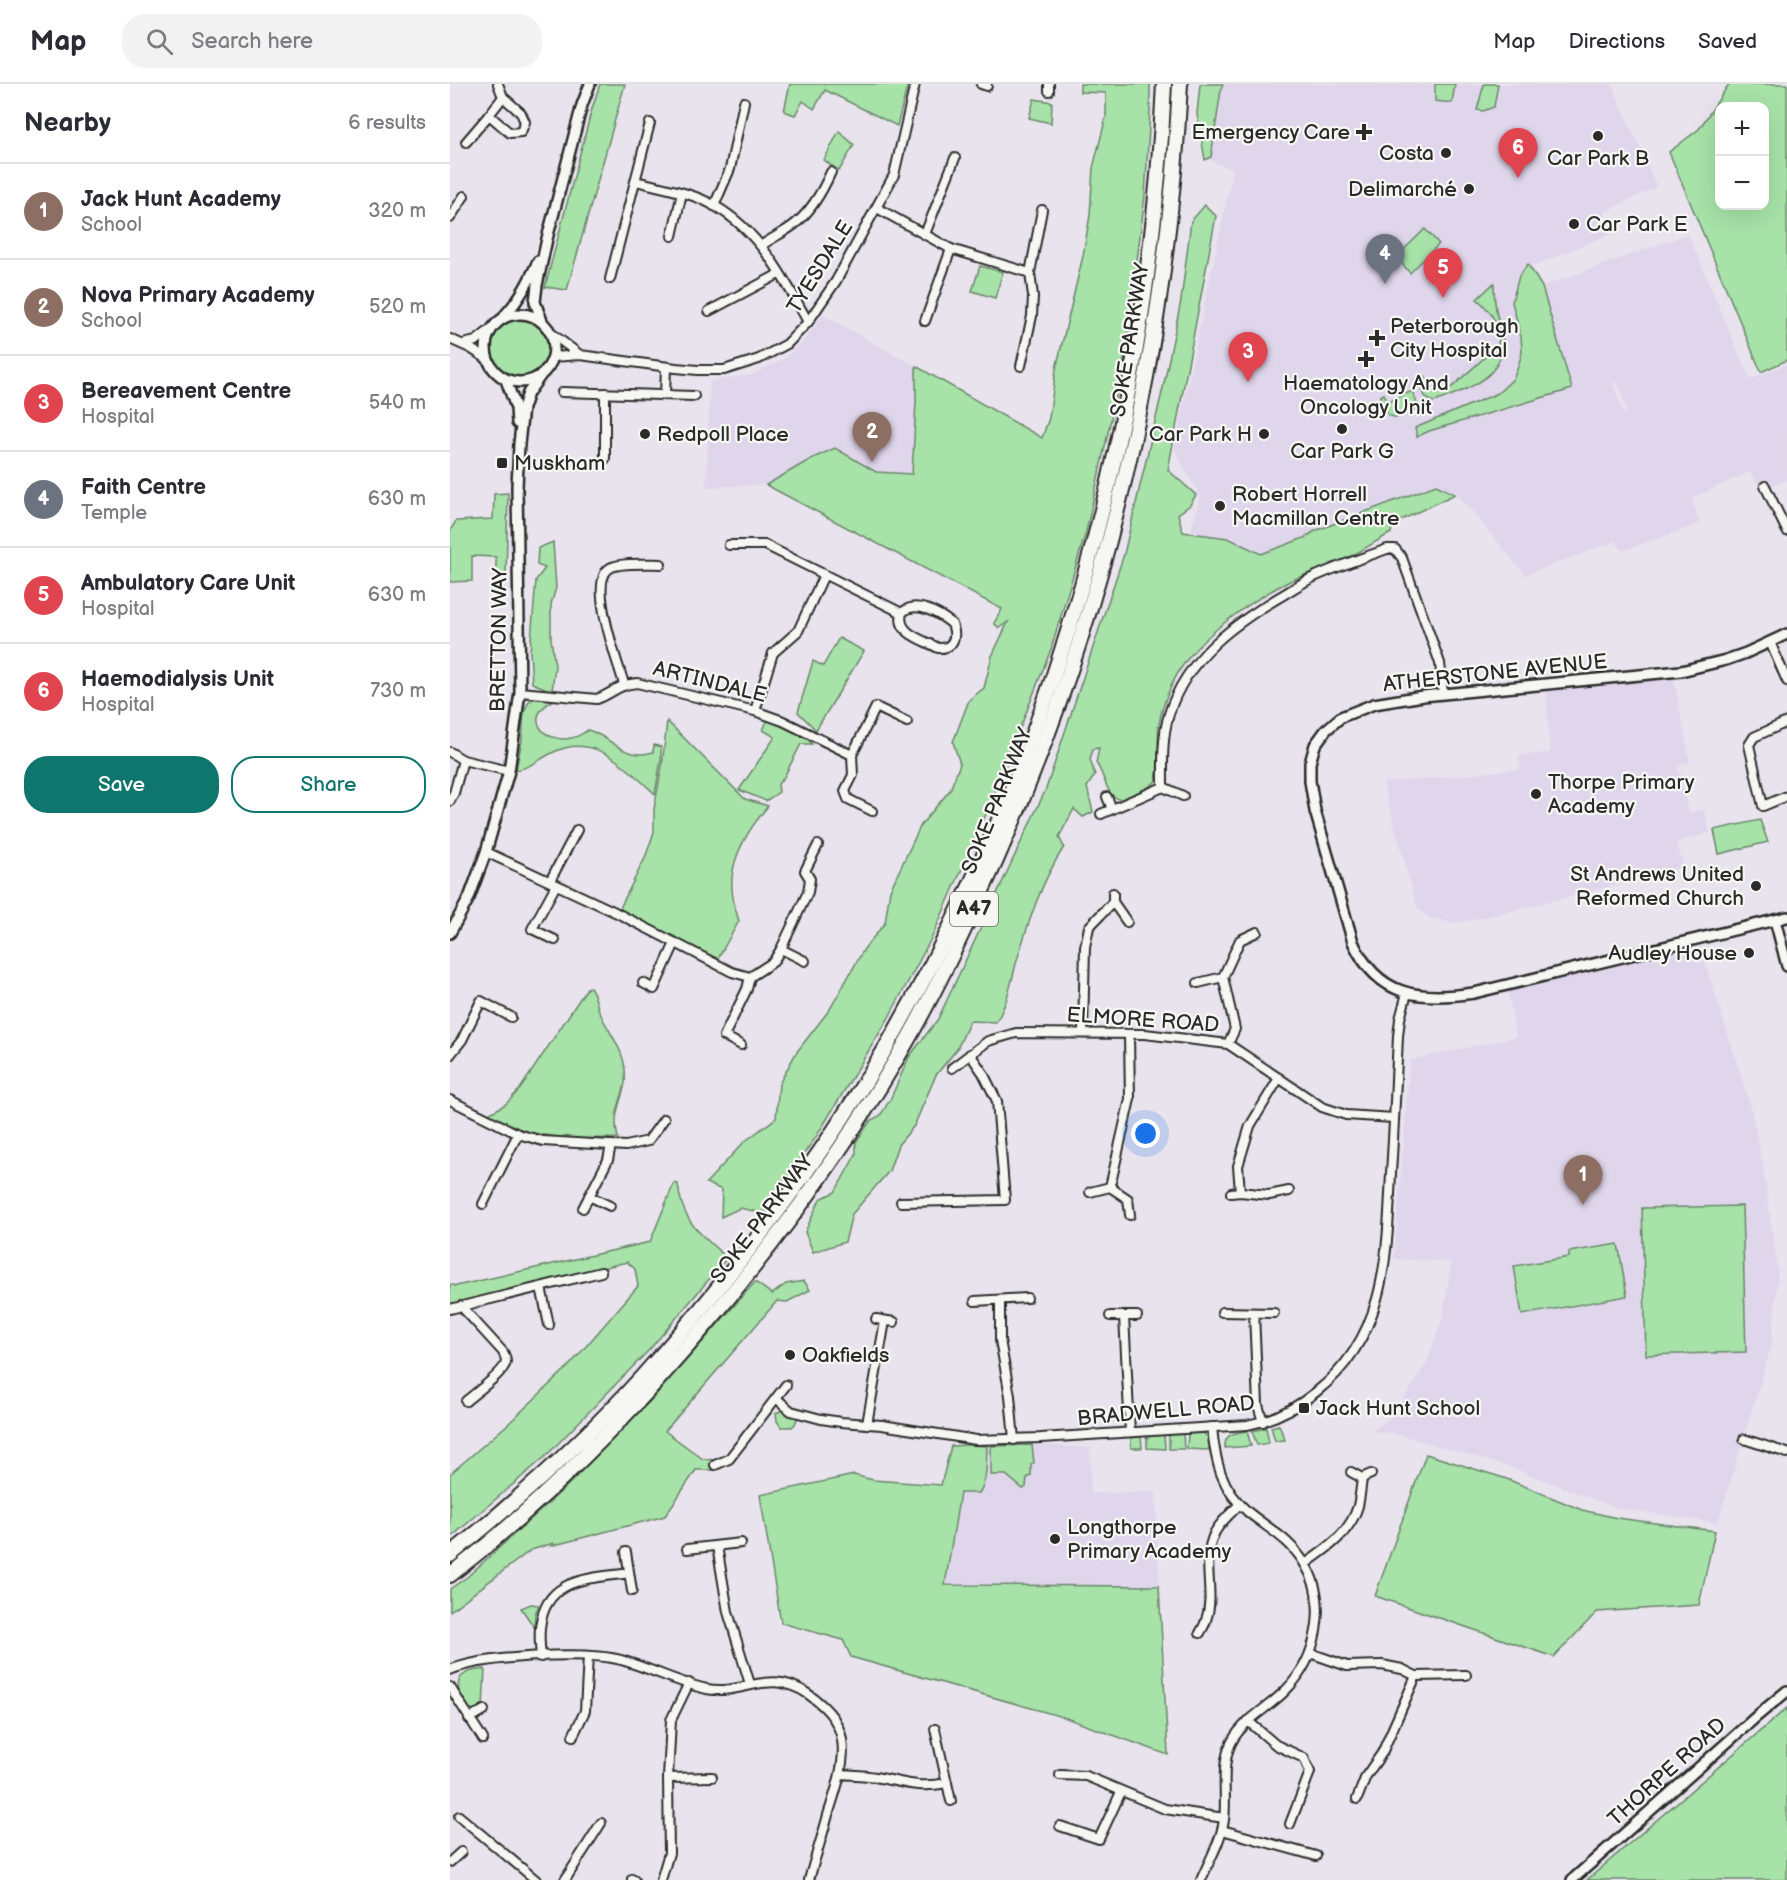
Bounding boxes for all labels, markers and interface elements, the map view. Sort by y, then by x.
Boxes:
search box [122,14,542,68]
text: Map [30,25,86,58]
icon: search [143,25,176,58]
text: Search here [191,28,313,55]
text: Map [1493,29,1536,54]
text: Directions [1569,29,1665,54]
text: Saved [1698,29,1757,54]
map controls [1715,102,1769,210]
button: + [1715,102,1769,156]
text: Nearby [24,108,111,139]
text: 6 results [348,111,426,135]
place label: Emergency Care [1191,120,1350,145]
marker: Emergency Care [1355,123,1373,141]
pin: 6 [1498,128,1538,178]
marker: Car Park B [1591,129,1605,143]
place label: Costa [1379,141,1434,166]
marker: Costa [1439,146,1453,160]
place label: Car Park B [1547,146,1649,171]
button: − [1715,156,1769,210]
place label: Delimarché [1348,177,1457,202]
marker: Delimarché [1462,182,1476,196]
text: Jack Hunt Academy [81,186,281,213]
text: 1 [39,199,48,223]
text: 320 m [368,199,426,223]
place label: Car Park E [1586,212,1688,237]
text: School [81,213,142,237]
street label: TYESDALE [782,216,858,318]
marker: Car Park E [1567,217,1581,231]
pin: 4 [1366,234,1404,284]
pin: 5 [1424,248,1462,298]
street label: SOKE PARKWAY [1105,261,1155,419]
text: Nova Primary Academy [81,282,315,309]
text: 2 [38,295,49,319]
text: 520 m [369,295,426,319]
text: School [81,309,142,333]
place label: Peterborough City Hospital [1390,314,1519,363]
marker: Peterborough City Hospital [1368,329,1386,347]
pin: 3 [1228,332,1268,382]
marker: Haematology And Oncology Unit [1357,350,1375,368]
place label: Haematology And Oncology Unit [1283,371,1449,420]
text: Bereavement Centre [81,378,291,405]
text: 3 [38,391,49,415]
text: 540 m [369,391,426,415]
text: Hospital [81,405,154,429]
pin: 2 [852,412,892,462]
place label: Redpoll Place [657,422,789,447]
place label: Car Park H [1149,422,1252,447]
marker: Car Park G [1335,422,1349,436]
marker: Redpoll Place [638,427,652,441]
marker: Car Park H [1257,427,1271,441]
place label: Car Park G [1290,439,1394,464]
place label: Muskham [514,451,605,476]
marker: Muskham [495,456,509,470]
text: Faith Centre [81,474,206,501]
place label: Robert Horrell Macmillan Centre [1232,482,1399,531]
text: 4 [38,487,49,511]
text: 630 m [368,487,426,511]
marker: Robert Horrell Macmillan Centre [1213,499,1227,513]
text: Temple [81,501,147,525]
street label: BRETTON WAY [485,567,513,712]
text: Ambulatory Care Unit [81,570,295,597]
text: 5 [38,583,49,607]
text: 630 m [368,583,426,607]
text: Hospital [81,597,154,621]
street label: ATHERSTONE AVENUE [1382,649,1608,697]
street label: ARTINDALE [651,656,769,708]
text: Haemodialysis Unit [81,666,274,693]
text: 6 [37,679,50,703]
text: 730 m [370,679,426,703]
text: Hospital [81,693,154,717]
street label: SOKE PARKWAY [956,724,1038,878]
button: Save [24,756,219,813]
button: Share [231,756,426,813]
place label: Thorpe Primary Academy [1548,770,1695,819]
marker: Thorpe Primary Academy [1529,787,1543,801]
place label: St Andrews United Reformed Church [1570,862,1744,911]
marker: St Andrews United Reformed Church [1749,879,1763,893]
road number: A47 [950,892,998,926]
place label: Audley House [1608,941,1737,966]
marker: Audley House [1742,946,1756,960]
street label: ELMORE ROAD [1066,1002,1220,1038]
your location [1131,1119,1160,1148]
street label: SOKE PARKWAY [705,1149,819,1289]
pin: 1 [1564,1156,1602,1205]
place label: Oakfields [802,1343,890,1368]
marker: Oakfields [783,1348,797,1362]
street label: BRADWELL ROAD [1076,1391,1256,1431]
place label: Jack Hunt School [1316,1396,1480,1421]
marker: Jack Hunt School [1297,1401,1311,1415]
place label: Longthorpe Primary Academy [1067,1515,1232,1564]
marker: Longthorpe Primary Academy [1048,1532,1062,1546]
street label: THORPE ROAD [1603,1712,1731,1832]

